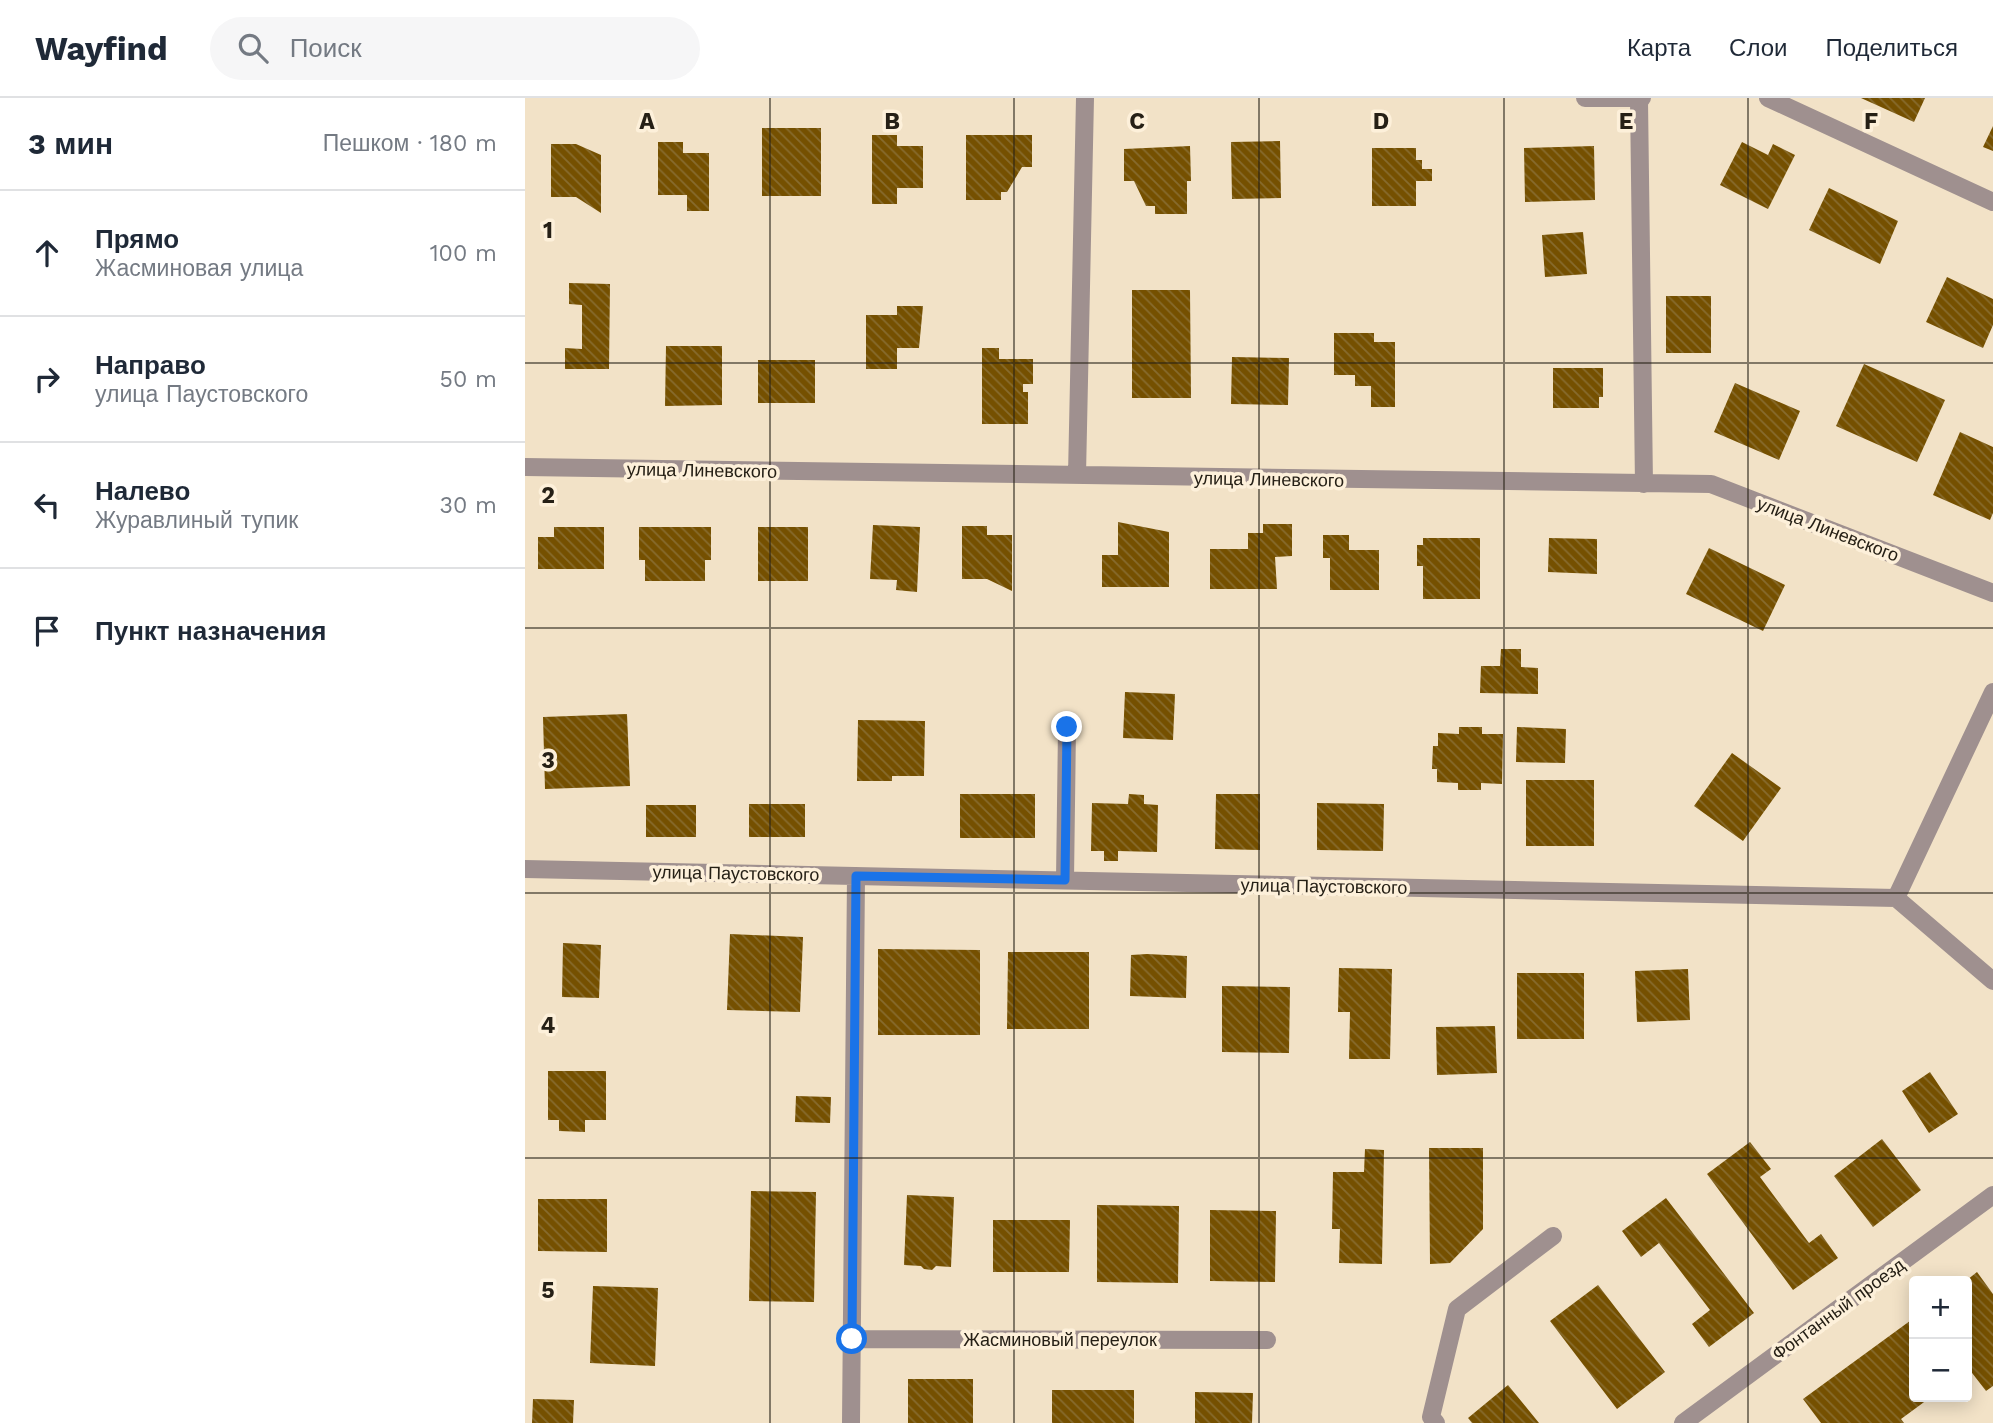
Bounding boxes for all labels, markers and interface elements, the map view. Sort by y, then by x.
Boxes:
search box [210,17,700,80]
text: Wayfind [35,29,168,68]
icon: search [234,29,272,67]
text: Поиск [290,33,362,63]
text: Карта [1627,34,1691,62]
text: Слои [1729,34,1787,62]
text: Поделиться [1825,34,1958,62]
text: A [639,108,655,135]
text: B [884,108,900,135]
text: C [1129,108,1145,135]
text: D [1373,108,1389,135]
text: E [1619,108,1633,135]
text: F [1864,108,1878,135]
text: 3 мин [28,126,113,161]
text: Пешком · 180 m [323,130,497,157]
text: 1 [543,217,553,244]
text: Прямо [95,224,179,254]
icon: ahead [28,234,66,272]
text: 100 m [430,240,497,267]
text: Жасминовая улица [95,255,303,282]
text: Направо [95,350,206,380]
icon: right [28,360,66,398]
text: 50 m [440,366,497,393]
text: улица Паустовского [95,381,308,408]
street label: улица Линевского [627,458,777,482]
street label: улица Линевского [1194,467,1344,491]
text: Налево [95,476,190,506]
text: 2 [541,482,555,509]
icon: left [28,486,66,524]
text: 30 m [440,492,497,519]
street label: улица Линевского [1754,492,1902,566]
text: Журавлиный тупик [95,507,298,534]
icon: arrive [28,612,66,650]
text: Пункт назначения [95,616,326,646]
route end [1051,711,1082,742]
text: 3 [541,747,555,774]
street label: улица Паустовского [652,861,820,885]
street label: улица Паустовского [1240,874,1408,898]
text: 4 [541,1012,556,1039]
street label: Фонтанный проезд [1768,1254,1909,1364]
map controls [1909,1276,1972,1402]
button: + [1909,1276,1972,1339]
text: 5 [541,1277,555,1304]
route start [836,1323,867,1354]
street label: Жасминовый переулок [963,1329,1157,1350]
button: − [1909,1339,1972,1402]

